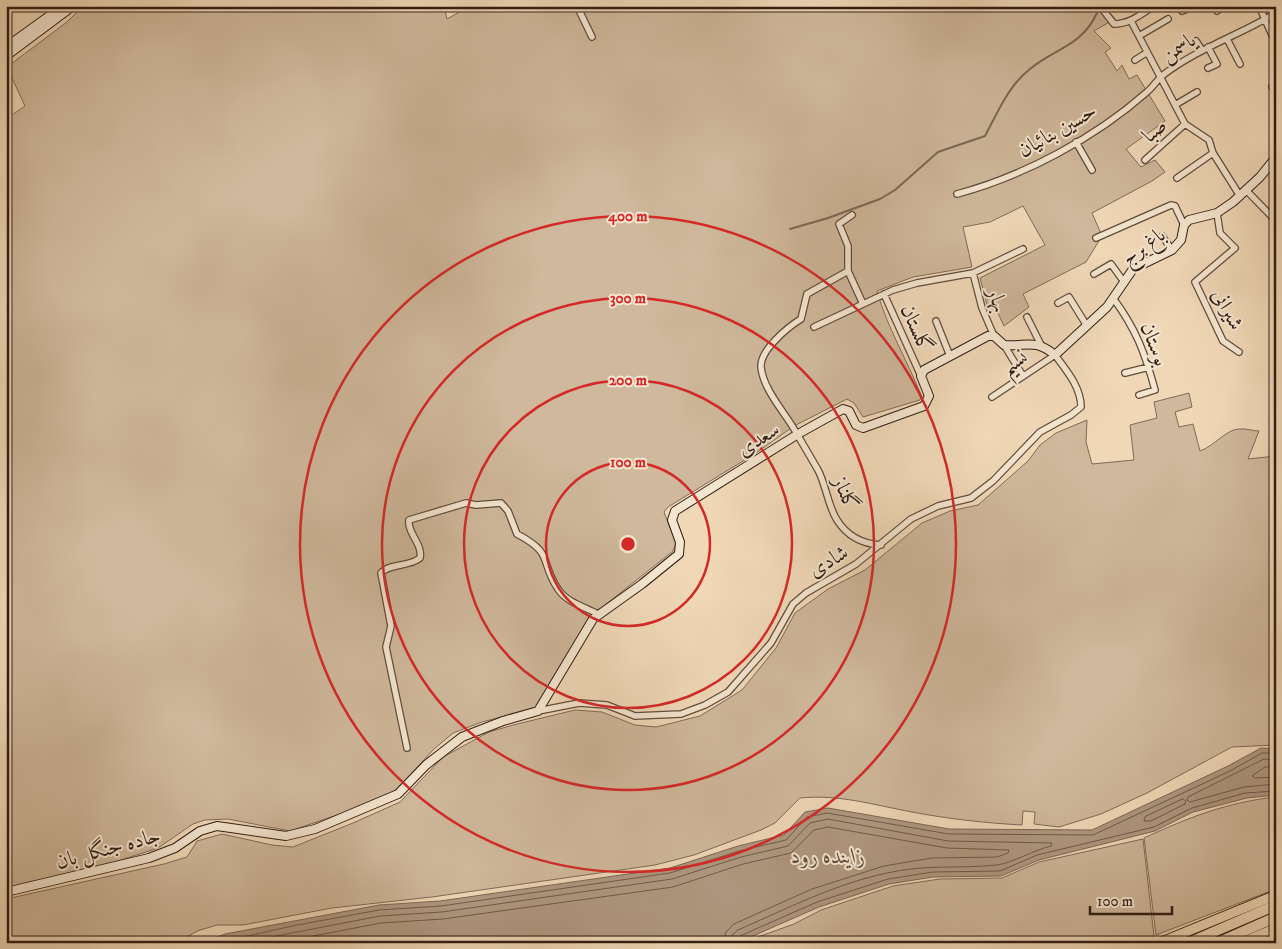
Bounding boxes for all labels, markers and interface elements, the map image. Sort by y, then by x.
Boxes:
street label: یاسمن [1156,27,1202,69]
street label: حسین بنائیان [1014,98,1101,164]
street label: صبا [1137,113,1173,149]
text: 400 m [607,207,648,226]
street label: باغ برج [1116,222,1174,276]
street label: بهار [980,283,1013,316]
street label: شیرانی [1205,284,1249,335]
text: 300 m [610,289,647,308]
street label: گلستان [894,300,939,357]
street label: بوستان [1134,319,1174,370]
street label: نسیم [996,345,1037,387]
text: 200 m [609,371,648,390]
street label: سعدی [732,417,785,463]
text: 100 m [610,453,647,472]
street label: گلناز [826,470,865,514]
centre of rings [619,535,637,553]
street label: شادی [804,540,853,584]
street label: جاده جنگل بان [53,822,164,876]
water label: زاینده رود [791,843,865,870]
scale bar [1090,884,1172,916]
text: 100 m [1097,892,1133,911]

